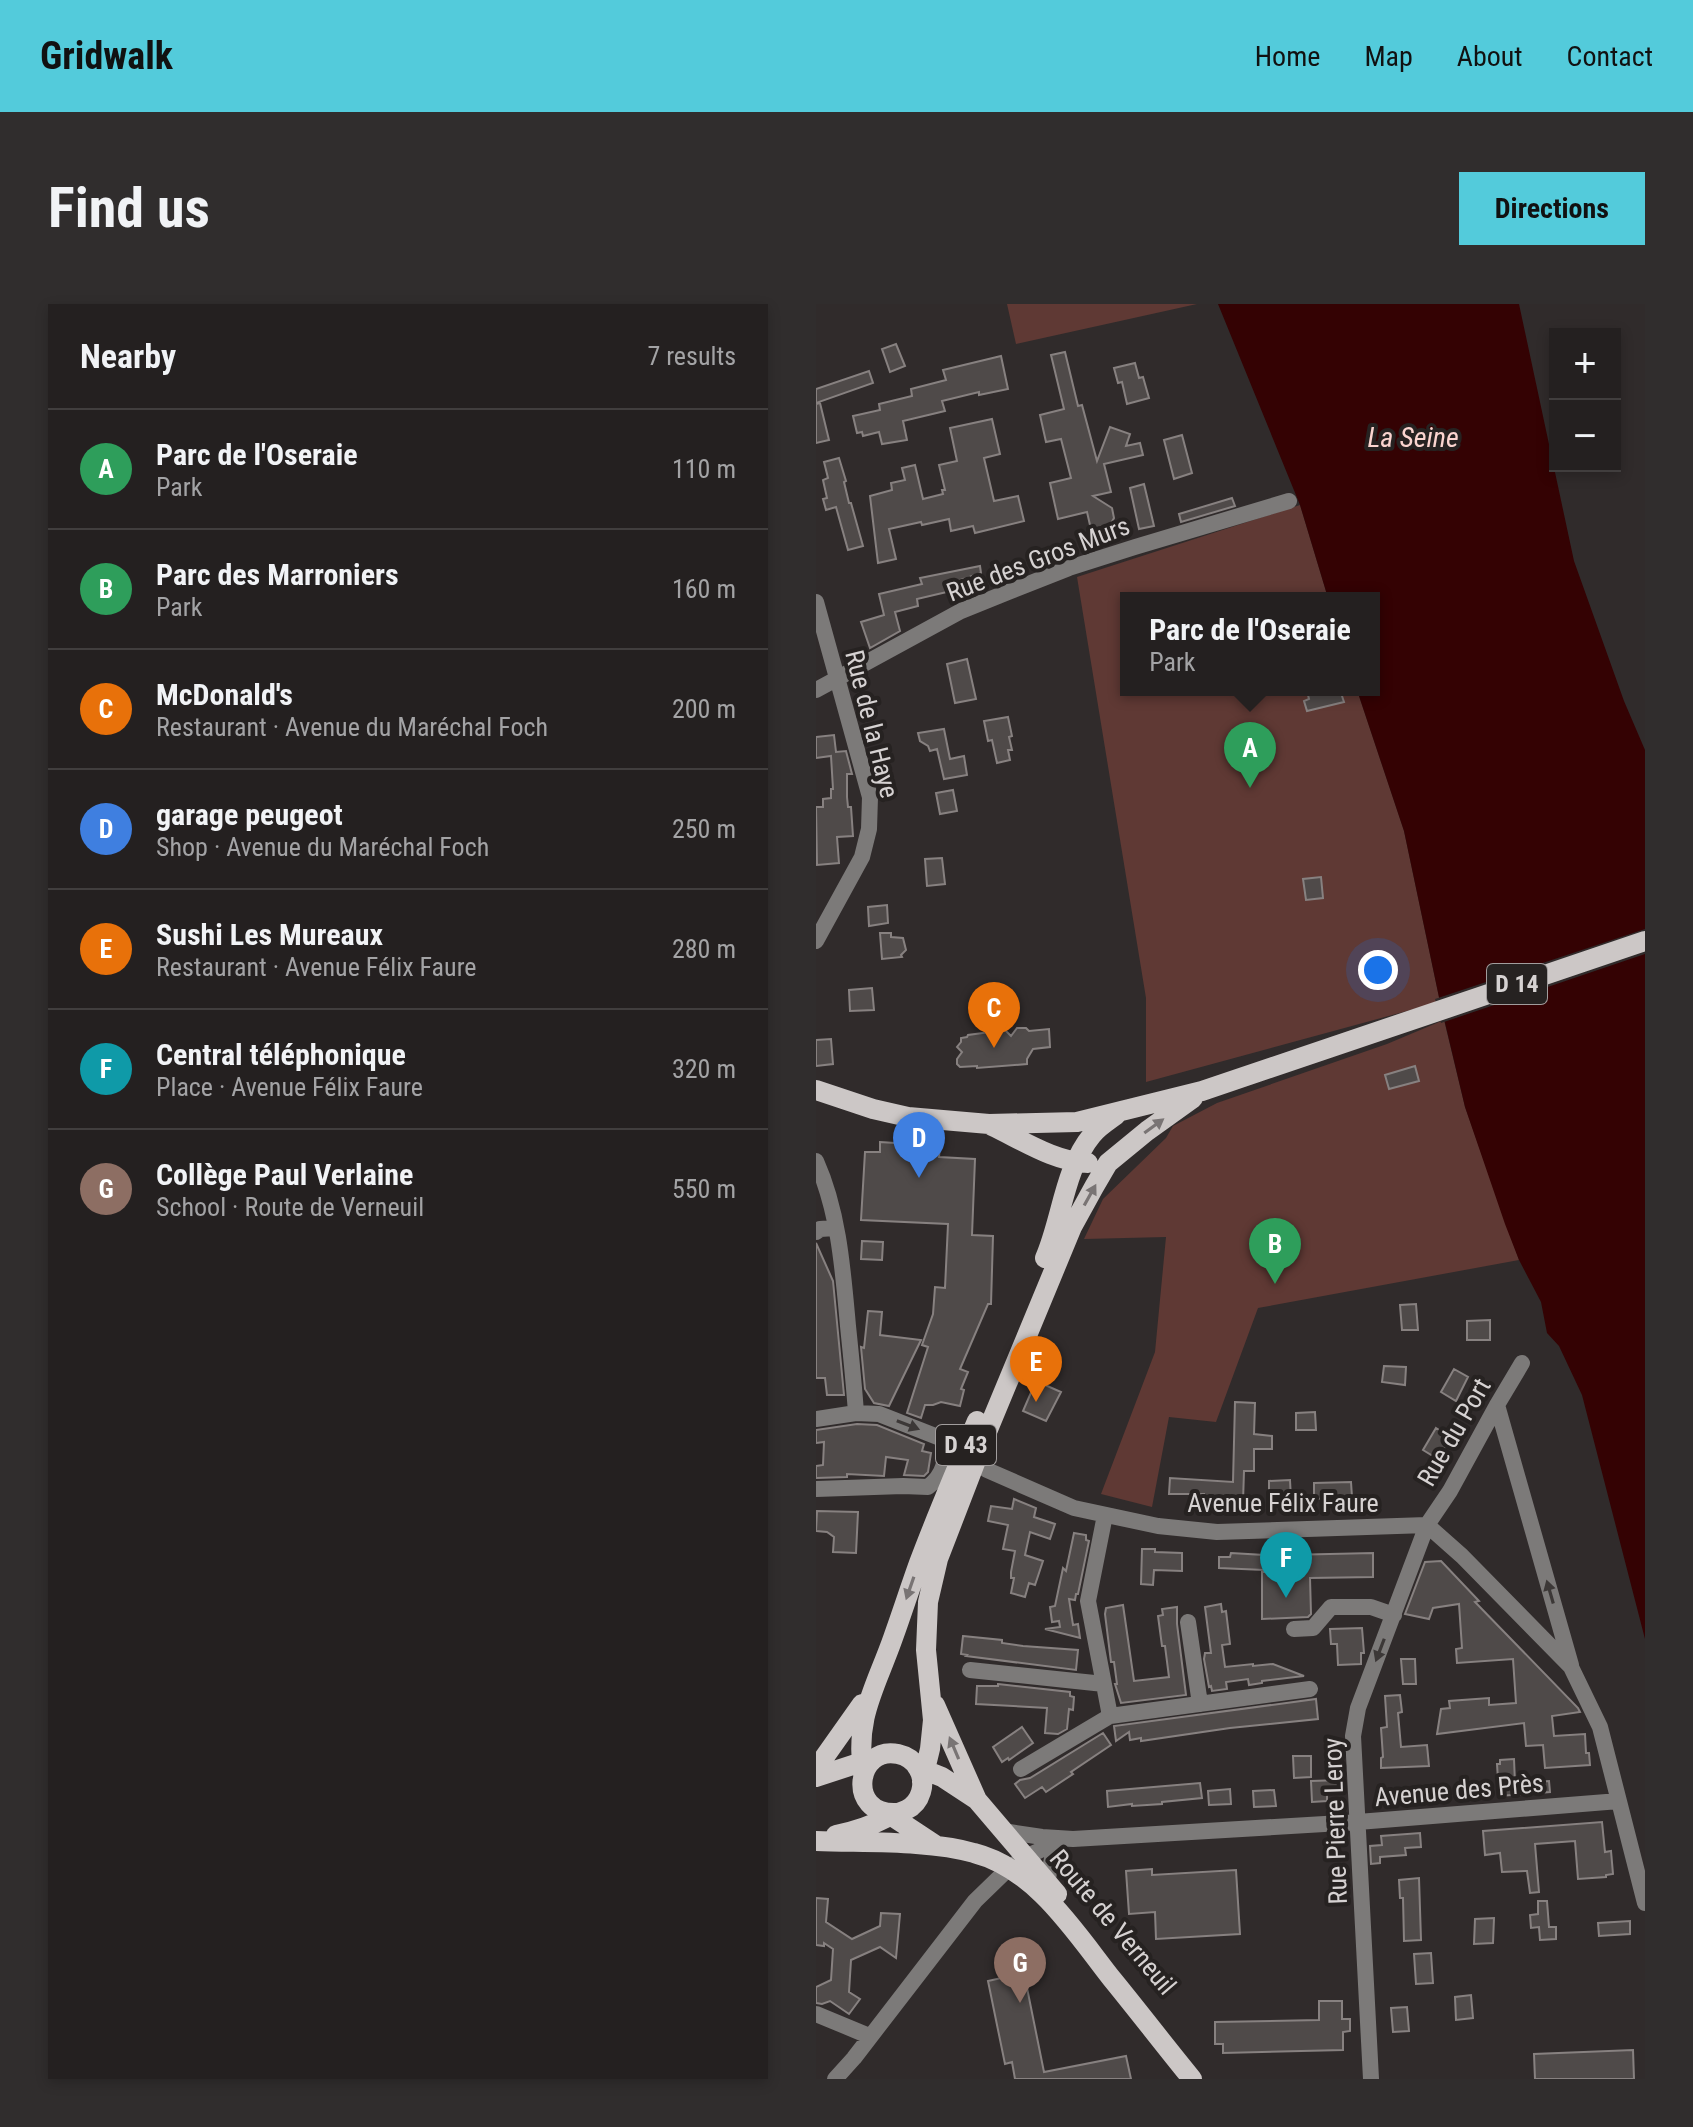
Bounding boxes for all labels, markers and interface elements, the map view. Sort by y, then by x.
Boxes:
text: Gridwalk [40,34,173,78]
text: Home [1255,40,1320,73]
text: Map [1364,40,1413,73]
text: About [1457,40,1523,73]
text: Contact [1567,40,1653,73]
button: Directions [1459,172,1645,245]
text: Find us [48,175,210,241]
map controls [1549,328,1621,472]
button: + [1549,328,1621,400]
text: Nearby [80,336,176,376]
text: 7 results [647,341,736,371]
button: − [1549,400,1621,472]
water label: La Seine [1367,421,1459,454]
text: Parc de l'Oseraie [156,437,358,472]
text: A [98,454,114,484]
text: 110 m [672,454,736,484]
text: Park [156,472,202,502]
street label: Rue des Gros Murs [942,510,1134,608]
text: Parc des Marroniers [156,557,399,592]
text: B [99,574,113,604]
text: 160 m [672,574,736,604]
text: Park [156,592,202,622]
popup [1120,592,1380,696]
text: Parc de l'Oseraie [1149,612,1351,647]
street label: Rue de la Haye [839,647,905,801]
text: Park [1149,647,1196,677]
text: McDonald's [156,677,293,712]
text: C [99,694,113,724]
text: 200 m [672,694,736,724]
text: Restaurant · Avenue du Maréchal Foch [156,712,548,742]
pin: A [1224,722,1276,788]
text: garage peugeot [156,797,343,832]
text: D [99,814,113,844]
text: 250 m [672,814,736,844]
text: Shop · Avenue du Maréchal Foch [156,832,489,862]
text: Sushi Les Mureaux [156,917,383,952]
text: E [100,934,112,964]
text: 280 m [672,934,736,964]
your location [1358,950,1398,990]
text: Restaurant · Avenue Félix Faure [156,952,477,982]
road number: D 14 [1487,964,1547,1004]
pin: C [968,982,1020,1048]
text: Central téléphonique [156,1037,406,1072]
text: F [100,1054,112,1084]
text: 320 m [672,1054,736,1084]
text: Place · Avenue Félix Faure [156,1072,423,1102]
pin: D [893,1112,945,1178]
one-way arrow [1144,1118,1164,1134]
text: Collège Paul Verlaine [156,1157,413,1192]
text: G [98,1174,114,1204]
text: 550 m [672,1174,736,1204]
one-way arrow [1082,1184,1096,1206]
text: School · Route de Verneuil [156,1192,424,1222]
pin: B [1249,1218,1301,1284]
pin: E [1010,1336,1062,1402]
street label: Rue du Port [1411,1373,1497,1491]
one-way arrow [896,1419,920,1432]
road number: D 43 [936,1425,996,1465]
street label: Avenue Félix Faure [1187,1488,1379,1518]
pin: F [1260,1532,1312,1598]
one-way arrow [904,1576,916,1600]
one-way arrow [1543,1580,1556,1604]
one-way arrow [1373,1639,1386,1663]
one-way arrow [947,1736,961,1760]
street label: Rue Pierre Leroy [1317,1737,1353,1905]
street label: Avenue des Près [1373,1768,1545,1812]
street label: Route de Verneuil [1044,1844,1182,2000]
pin: G [994,1937,1046,2003]

